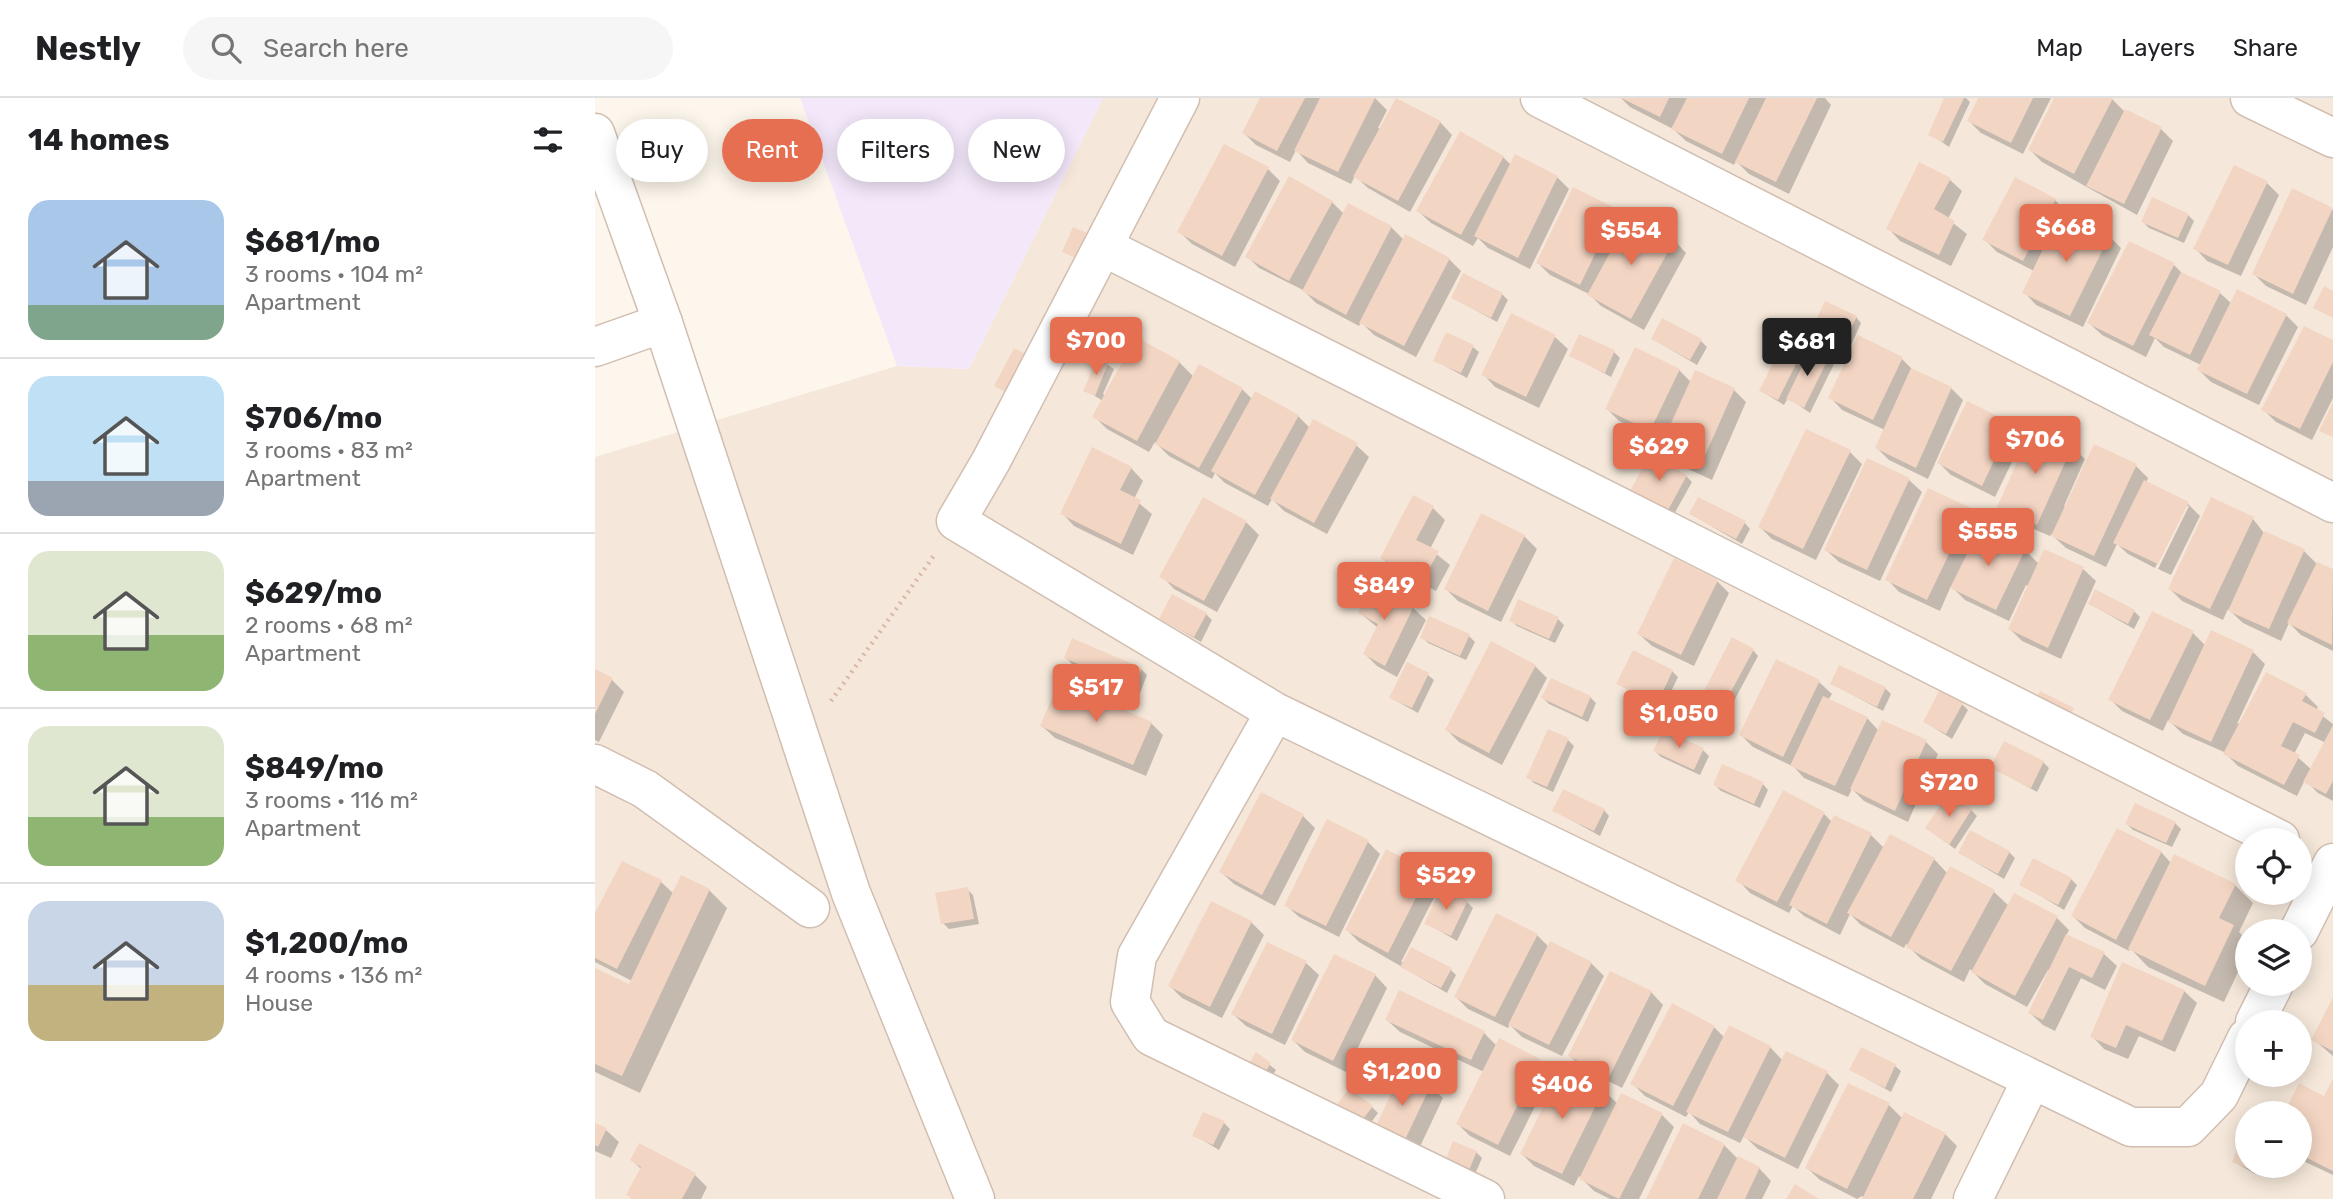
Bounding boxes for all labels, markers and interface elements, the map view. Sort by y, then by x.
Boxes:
search box [183,17,673,80]
text: Nestly [35,29,141,68]
icon: search [207,29,245,67]
text: Search here [263,33,409,64]
text: Map [2036,34,2083,62]
text: Layers [2121,34,2195,62]
text: Share [2233,34,2298,62]
chip: Buy [616,119,708,182]
chip: Rent [722,119,823,182]
chip: Filters [837,119,954,182]
chip: New [968,119,1065,182]
icon: filters [529,121,567,159]
text: 14 homes [28,122,170,158]
pin: $668 [2025,204,2107,264]
pin: $554 [1590,208,1672,267]
text: $668 [2036,213,2096,241]
text: $554 [1601,216,1661,244]
text: $681/mo [245,224,380,260]
icon: home [84,228,168,312]
text: 3 rooms · 104 m² [245,260,423,288]
text: Apartment [245,288,361,316]
pin: $700 [1055,317,1137,377]
pin: $681 [1766,318,1848,378]
text: $700 [1066,326,1126,354]
text: $681 [1778,327,1836,355]
text: $706/mo [245,400,382,436]
icon: home [84,404,168,488]
pin: $706 [1994,416,2076,476]
pin: $629 [1618,424,1700,483]
text: $706 [2005,425,2065,453]
text: $629 [1629,432,1689,460]
text: 3 rooms · 83 m² [245,436,413,464]
text: Apartment [245,464,361,492]
pin: $555 [1947,508,2029,568]
text: $555 [1958,517,2018,545]
pin: $849 [1343,562,1425,622]
text: $849 [1353,571,1415,599]
text: $629/mo [245,575,382,611]
icon: home [84,579,168,663]
text: 2 rooms · 68 m² [245,611,413,639]
text: Apartment [245,639,361,667]
pin: $517 [1055,664,1137,724]
text: $517 [1069,673,1123,701]
pin: $1,050 [1622,690,1736,750]
text: $1,050 [1639,699,1719,727]
text: $849/mo [245,750,384,786]
icon: home [84,754,168,838]
pin: $720 [1908,760,1990,819]
text: $720 [1919,768,1979,796]
text: 3 rooms · 116 m² [245,786,418,814]
text: Apartment [245,814,361,842]
map controls [2235,828,2312,1178]
button: locate [2235,828,2312,905]
pin: $529 [1405,852,1487,912]
text: $529 [1416,861,1476,889]
button: layers [2235,919,2312,996]
text: $1,200/mo [245,925,408,961]
icon: home [84,929,168,1013]
text: 4 rooms · 136 m² [245,961,422,989]
text: House [245,989,313,1017]
button: + [2235,1010,2312,1087]
pin: $1,200 [1345,1048,1459,1108]
text: $1,200 [1362,1057,1442,1085]
pin: $406 [1521,1062,1603,1121]
text: $406 [1531,1070,1593,1098]
button: − [2235,1101,2312,1178]

